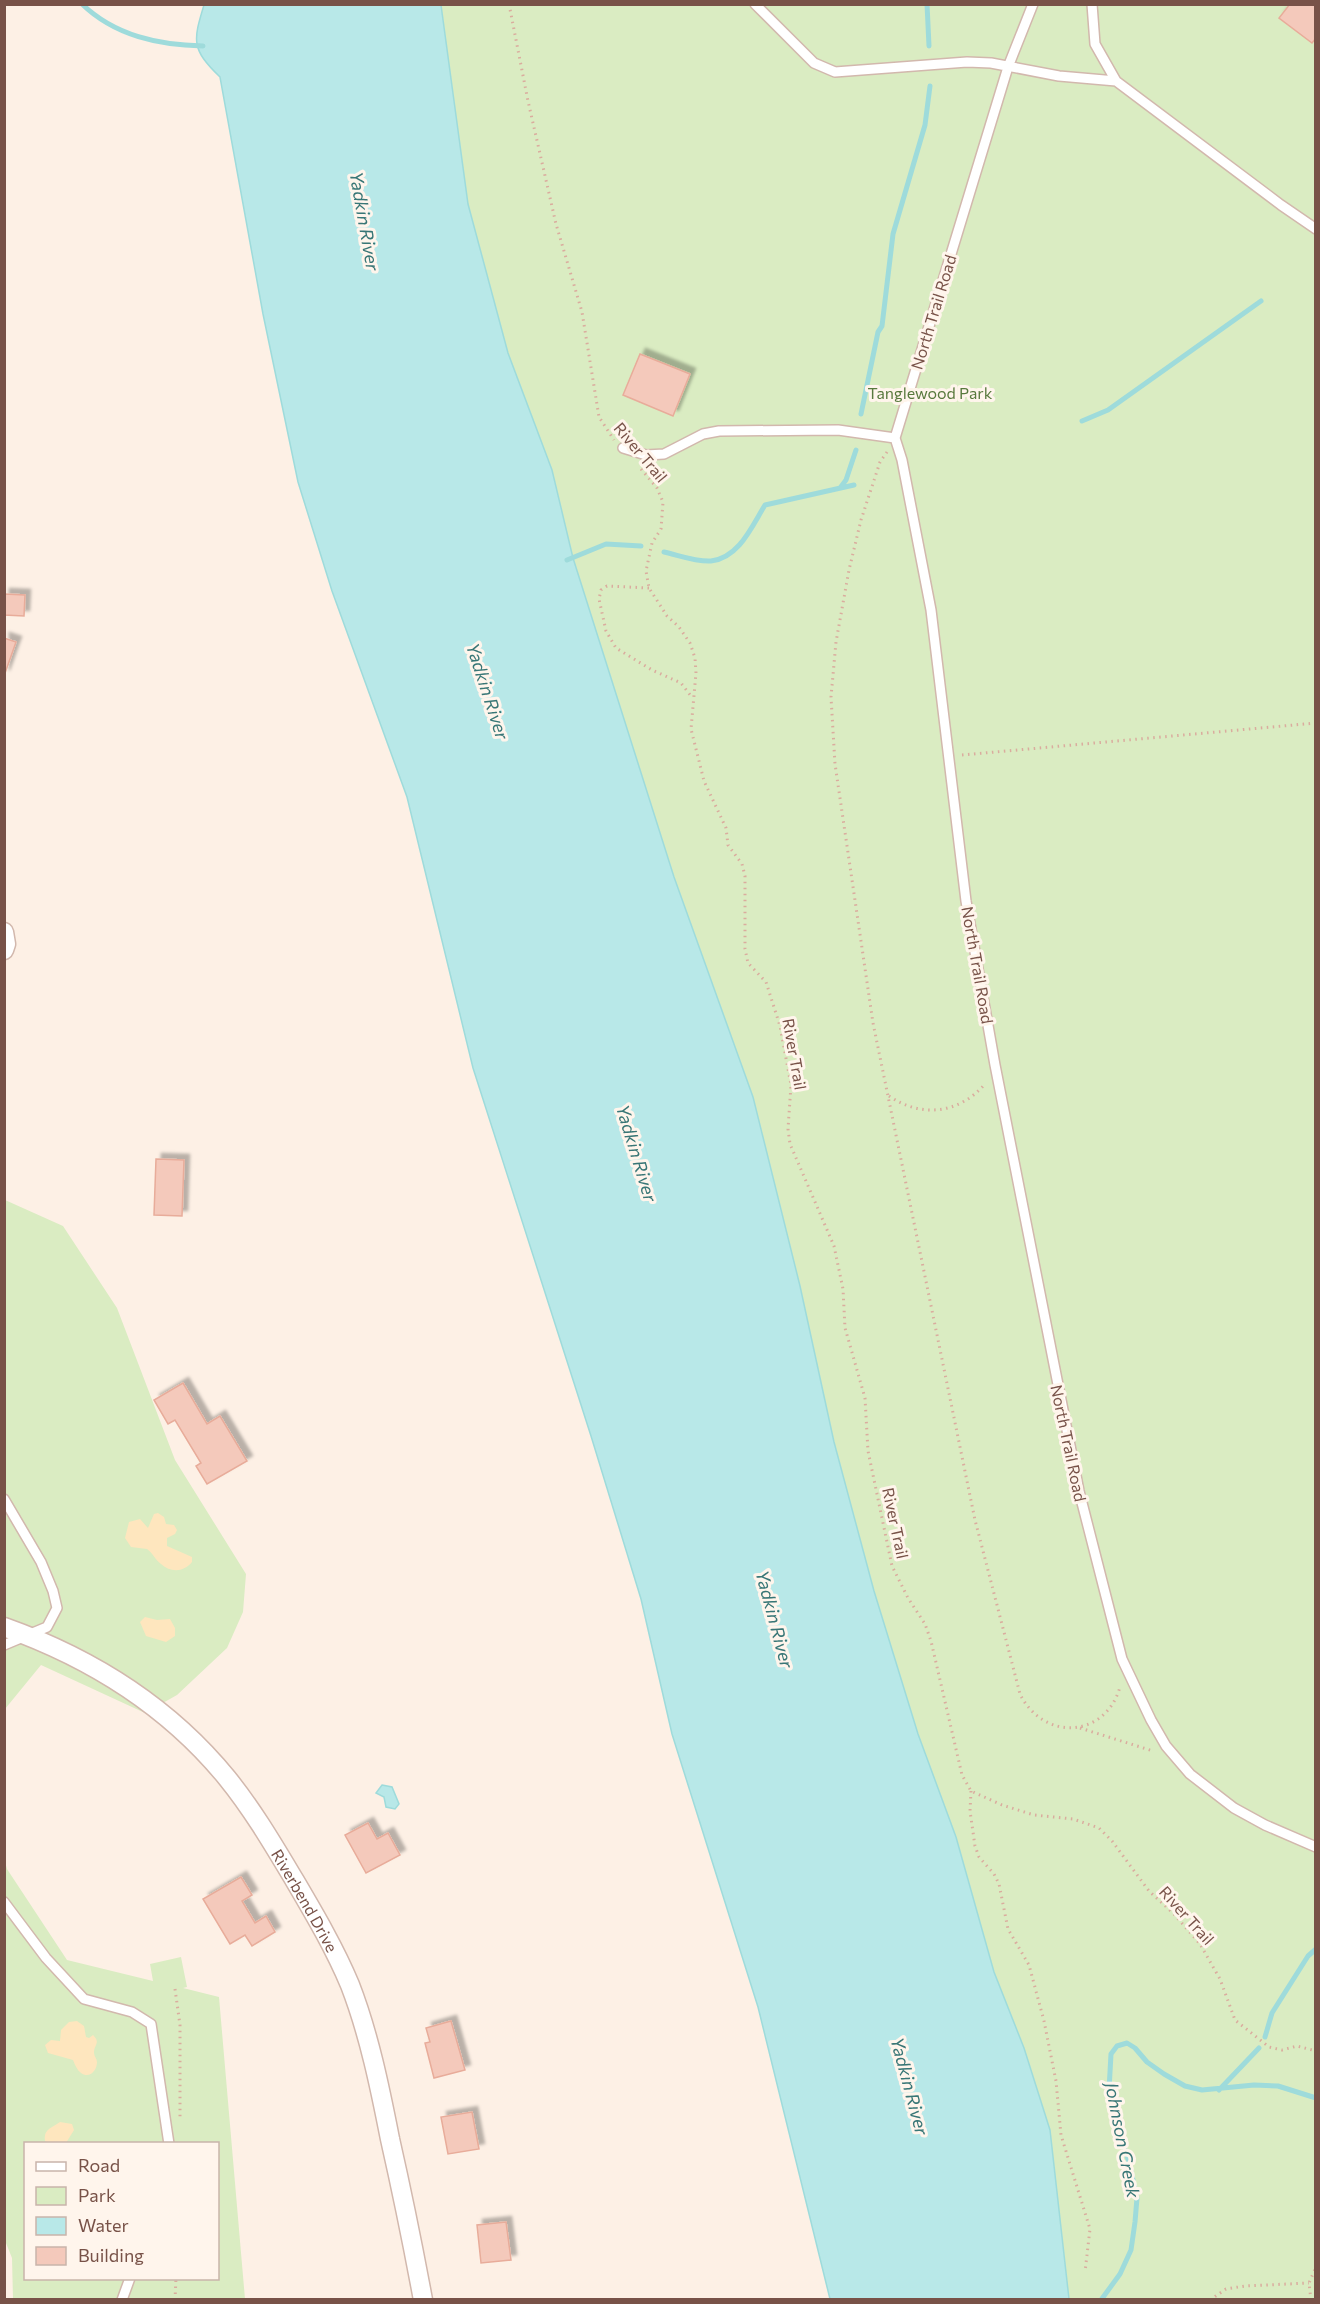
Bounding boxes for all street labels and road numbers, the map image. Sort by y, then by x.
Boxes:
street label: North Trail Road [907,252,959,372]
street label: River Trail [610,418,672,486]
street label: North Trail Road [958,905,998,1025]
street label: River Trail [779,1017,811,1091]
street label: North Trail Road [1047,1383,1091,1503]
street label: River Trail [879,1486,913,1560]
street label: Riverbend Drive [268,1845,342,1955]
street label: River Trail [1156,1882,1218,1948]

